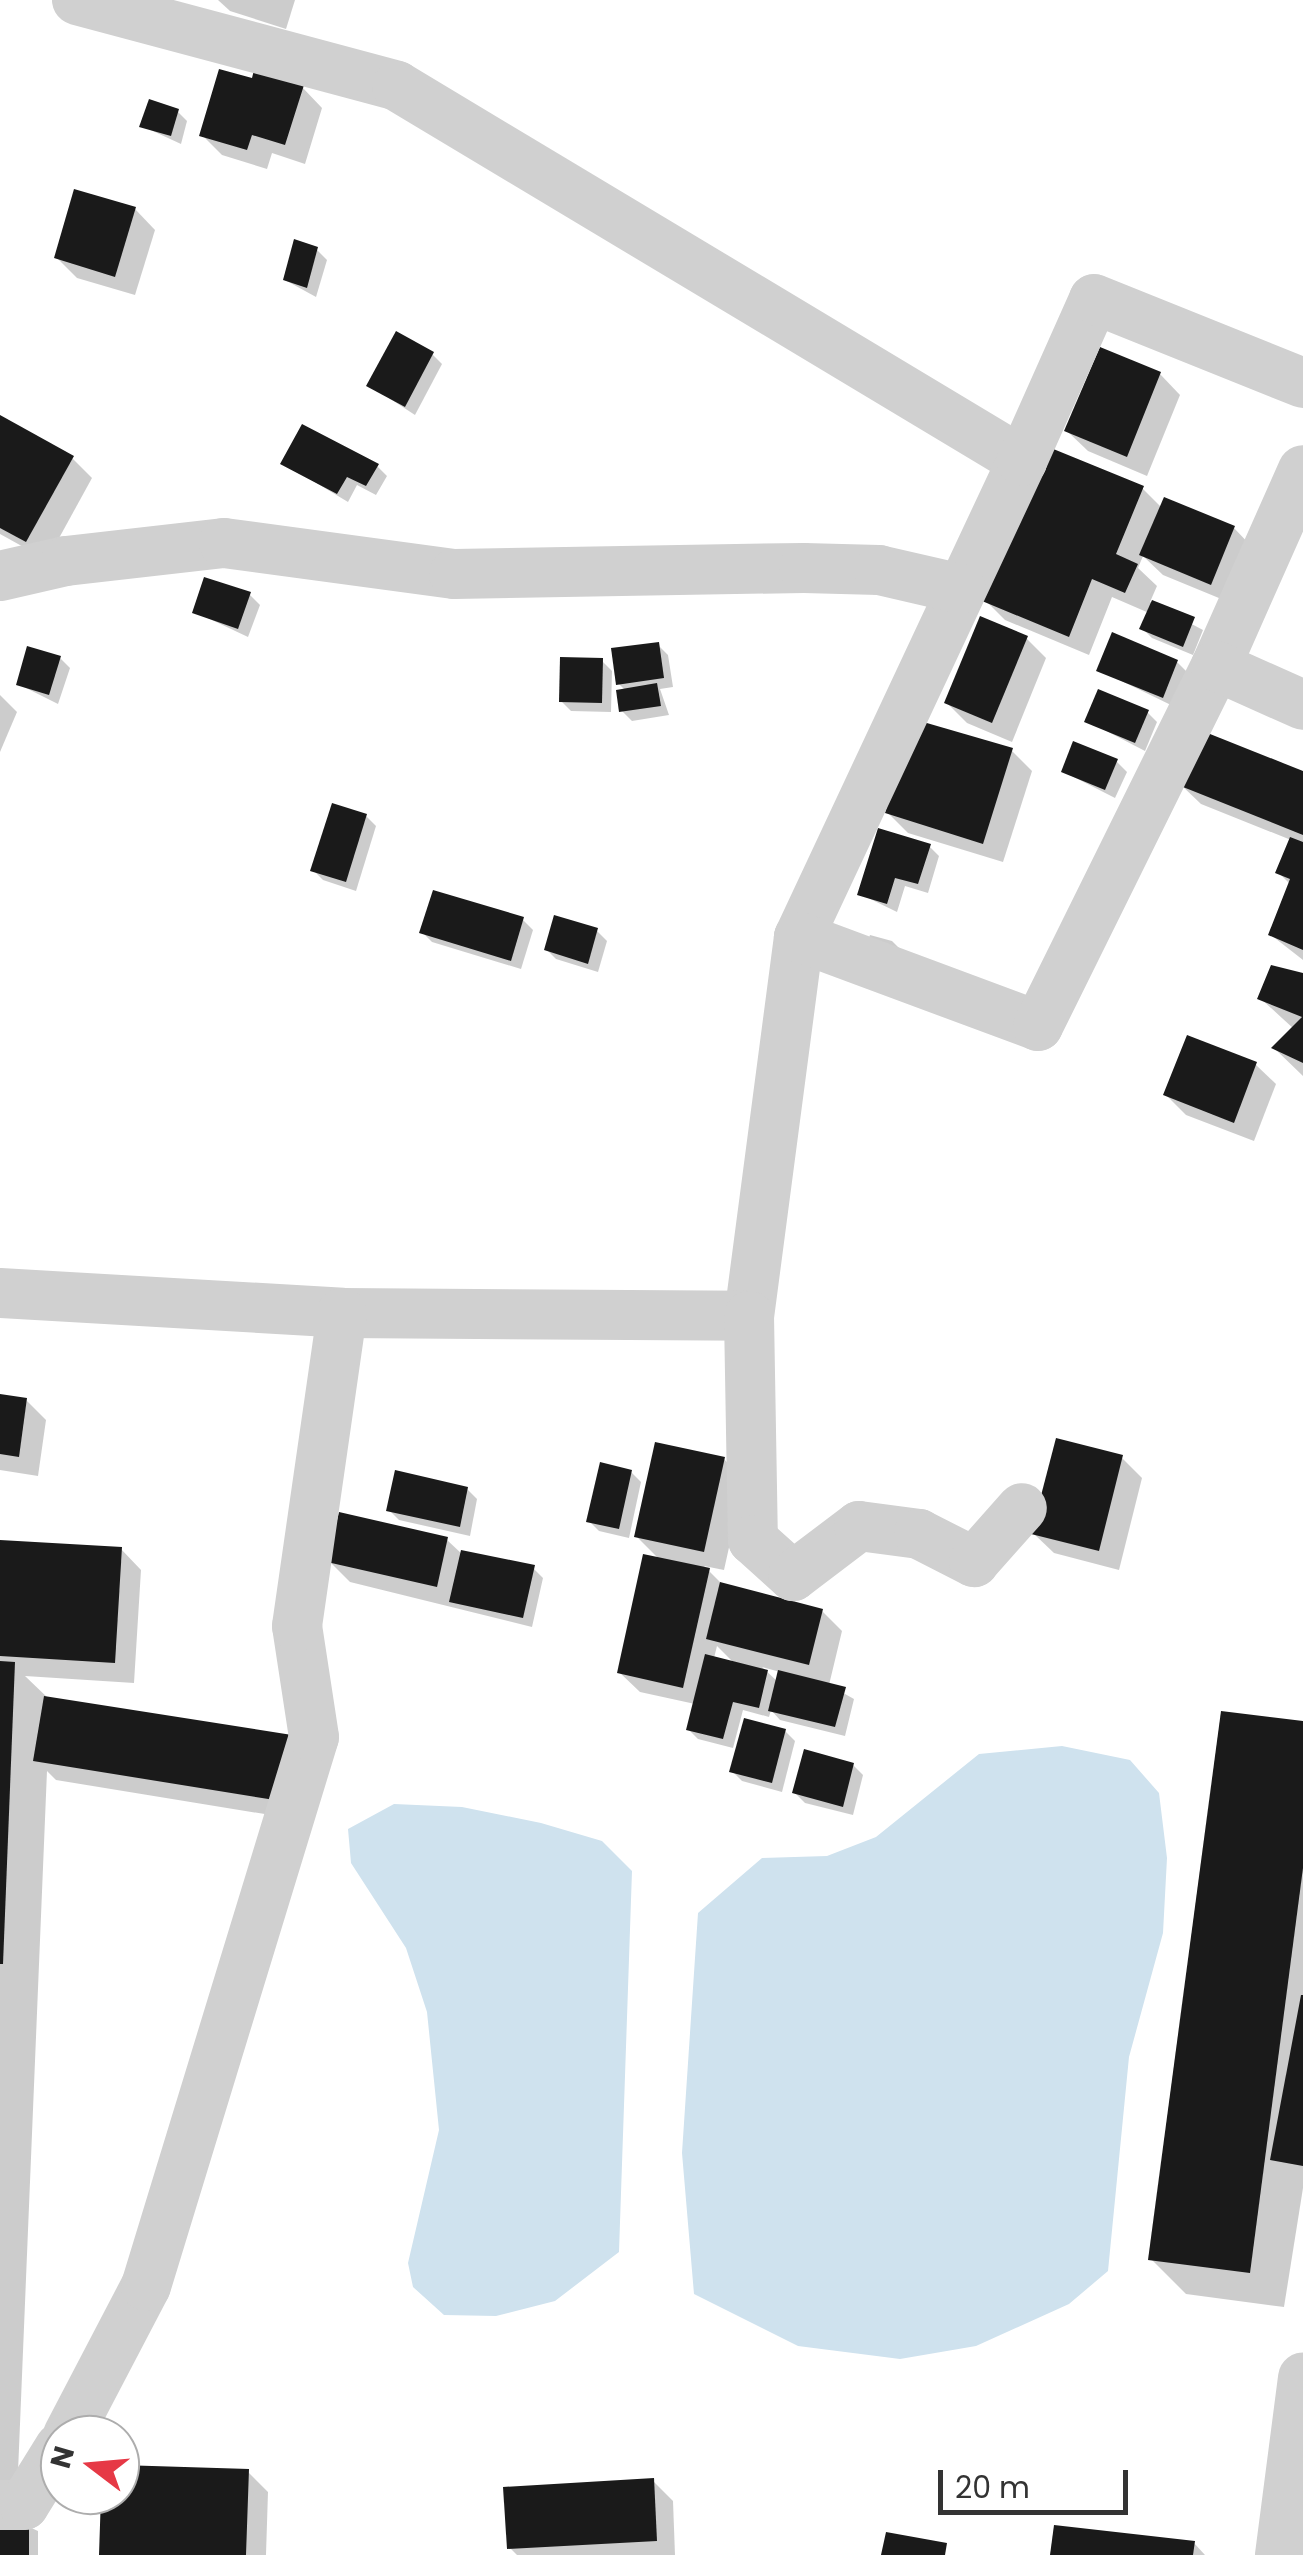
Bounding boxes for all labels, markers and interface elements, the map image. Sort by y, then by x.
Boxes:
north arrow [40,2415,140,2515]
text: N [41,2442,84,2473]
scale bar [943,2450,1133,2512]
text: 20 m [955,2466,1030,2509]

